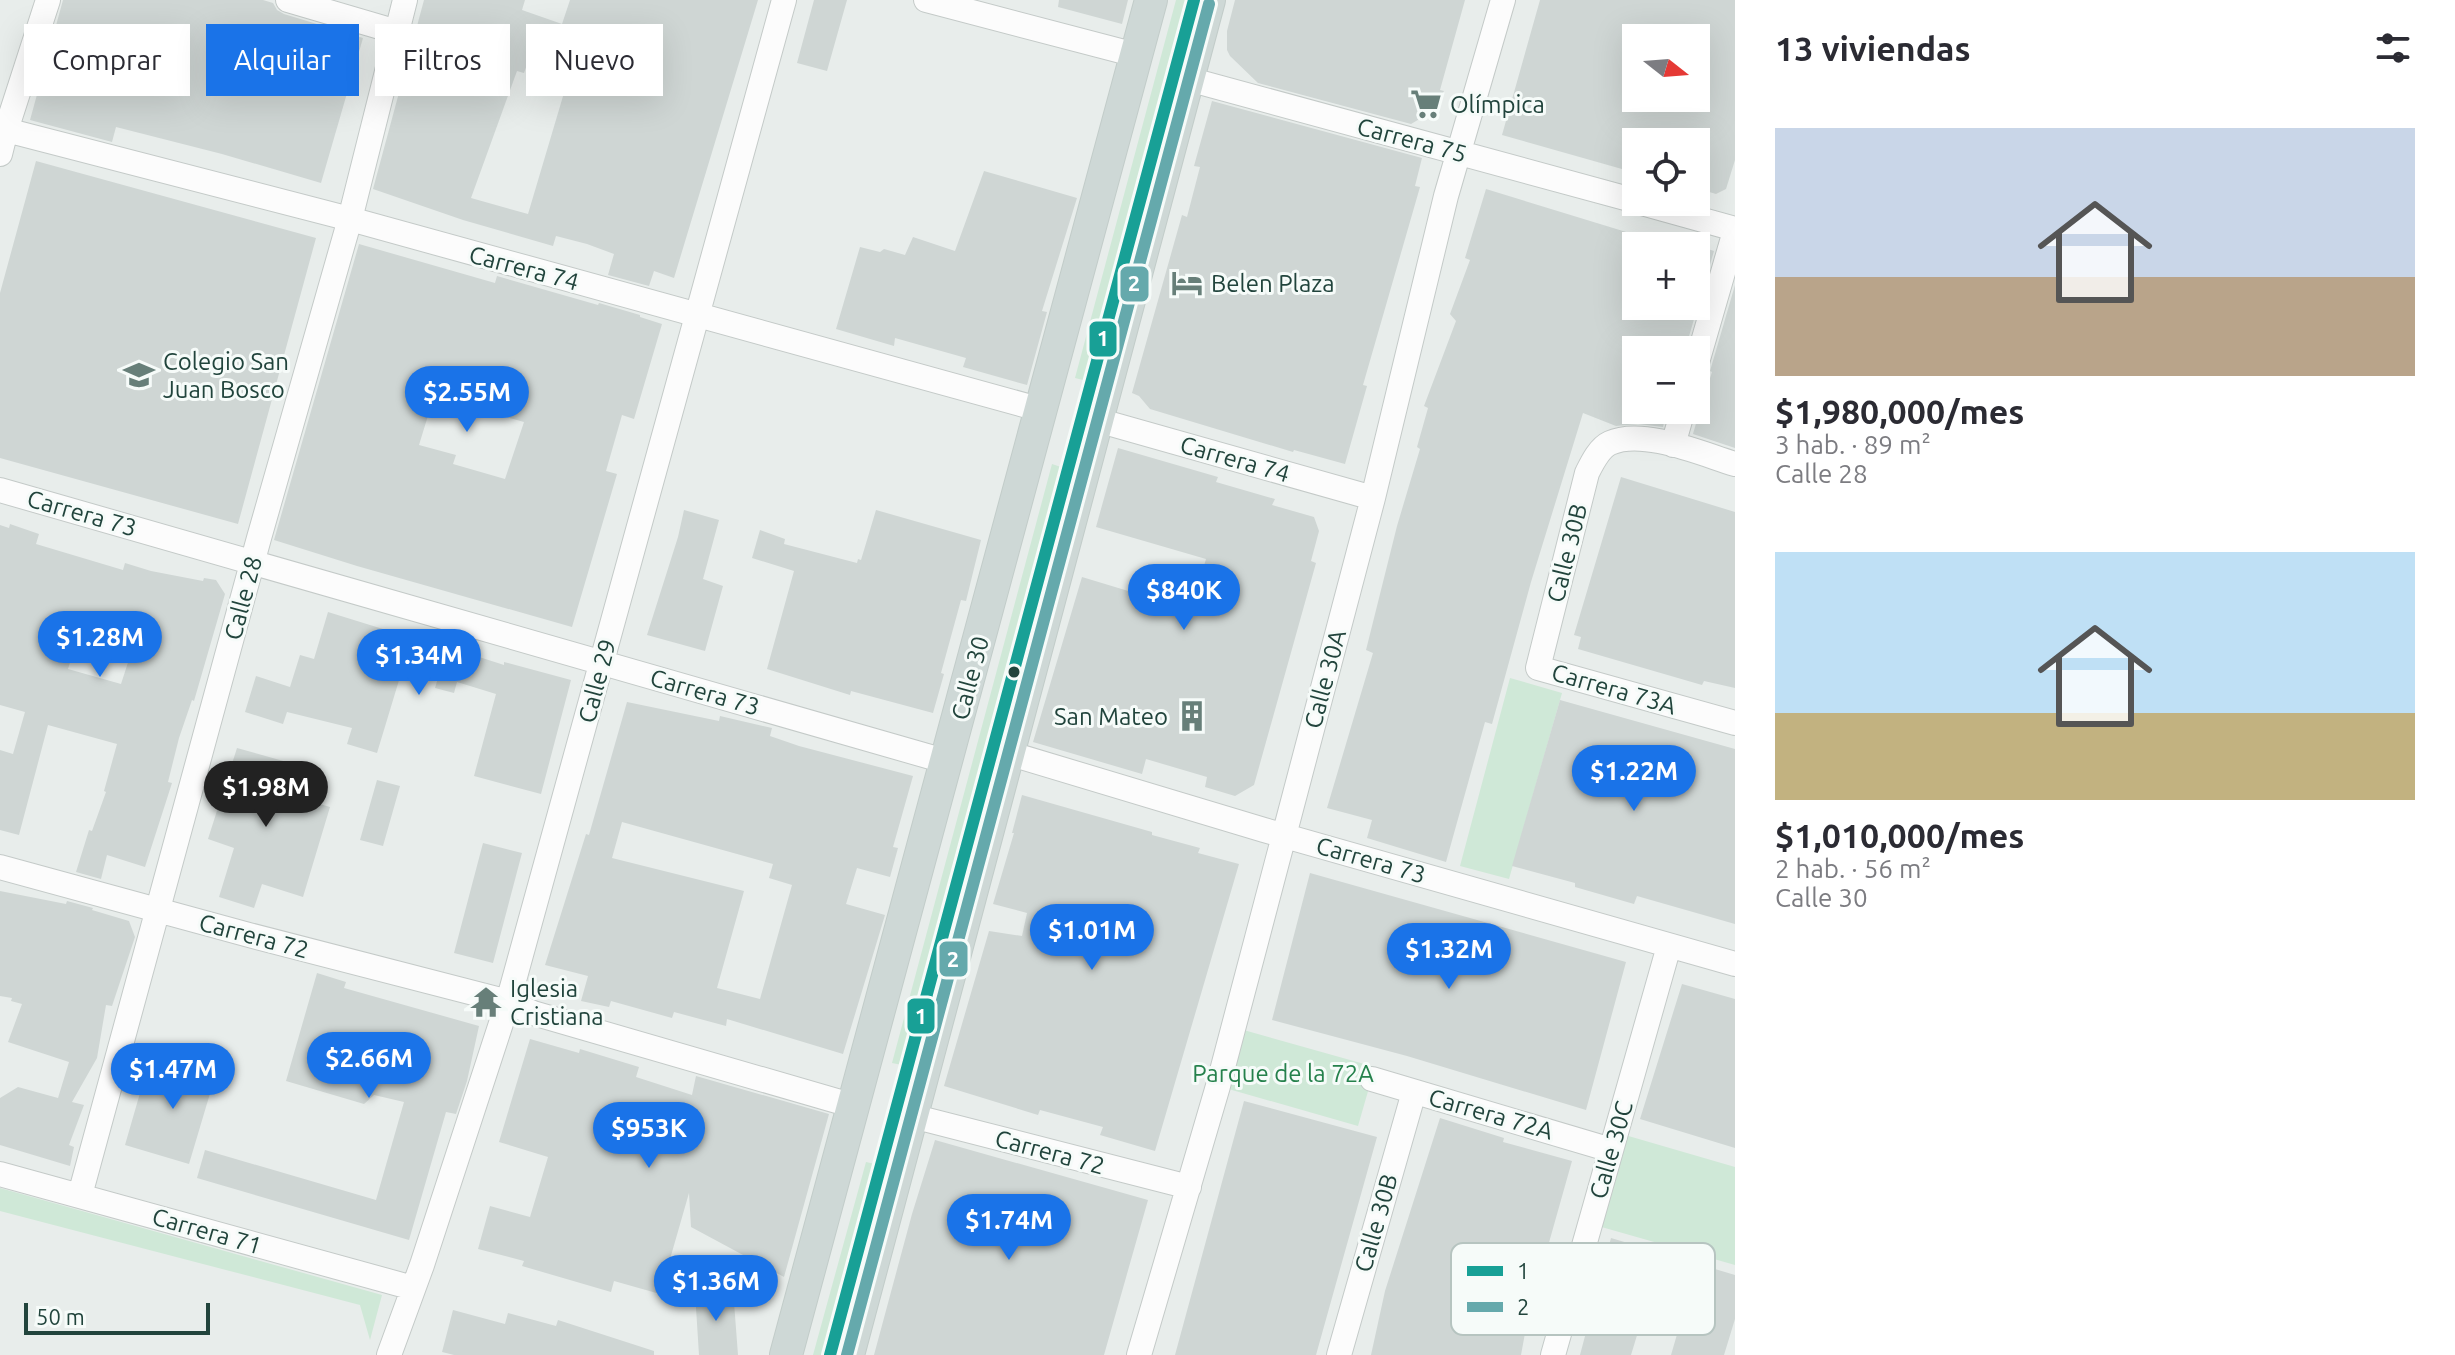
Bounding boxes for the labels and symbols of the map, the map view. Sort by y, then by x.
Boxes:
north arrow [1622,24,1710,112]
supermarket icon: Olímpica [1409,87,1443,121]
place label: Olímpica [1450,91,1545,118]
street label: Carrera 75 [1354,112,1470,168]
street label: Carrera 74 [466,240,582,296]
line badge: 2 [1119,265,1150,303]
hotel icon: Belen Plaza [1170,266,1204,300]
text: 2 [1128,270,1140,295]
place label: Belen Plaza [1211,270,1335,297]
line badge: 1 [1088,320,1118,358]
text: 1 [1097,325,1109,350]
place label: Colegio San Juan Bosco [163,348,289,403]
school or university icon: Colegio San Juan Bosco [122,358,156,392]
pin: $2.55M [402,366,532,434]
street label: Carrera 74 [1177,431,1293,487]
street label: Carrera 73 [24,485,140,541]
street label: Calle 30B [1542,501,1592,605]
street label: Calle 28 [219,553,267,643]
pin: $840K [1128,564,1240,632]
pin: $1.28M [35,611,165,679]
street label: Calle 30A [1299,626,1351,731]
pin: $1.34M [354,629,484,697]
street label: Calle 30 [946,633,994,723]
street label: Calle 29 [573,636,621,726]
street label: Carrera 73A [1549,658,1680,720]
street label: Carrera 73 [647,664,763,720]
unlabelled marker [1006,664,1022,680]
building icon: San Mateo [1175,699,1209,733]
place label: San Mateo [1054,703,1168,730]
pin: $1.22M [1569,745,1699,813]
pin: $1.98M [201,761,331,829]
street label: Carrera 73 [1313,832,1429,888]
pin: $1.01M [1027,904,1157,972]
street label: Carrera 72 [196,908,312,964]
pin: $1.32M [1384,923,1514,991]
line badge: 2 [938,940,969,978]
text: 2 [947,946,959,971]
place label: Iglesia Cristiana [510,975,604,1030]
temple icon: Iglesia Cristiana [469,985,503,1019]
line badge: 1 [906,997,936,1035]
text: 1 [915,1003,927,1028]
pin: $2.66M [304,1032,434,1100]
pin: $1.47M [108,1043,238,1111]
park label: Parque de la 72A [1192,1060,1374,1087]
street label: Carrera 72A [1426,1083,1557,1145]
street label: Calle 30C [1584,1098,1638,1202]
pin: $953K [593,1102,705,1170]
street label: Carrera 72 [992,1124,1108,1180]
street label: Calle 30B [1349,1171,1403,1275]
pin: $1.74M [944,1194,1074,1262]
street label: Carrera 71 [149,1203,265,1259]
legend [1451,1243,1715,1335]
pin: $1.36M [651,1255,781,1323]
text: 1 [1517,1258,1529,1283]
text: 2 [1517,1294,1529,1319]
scale bar [24,1299,210,1335]

